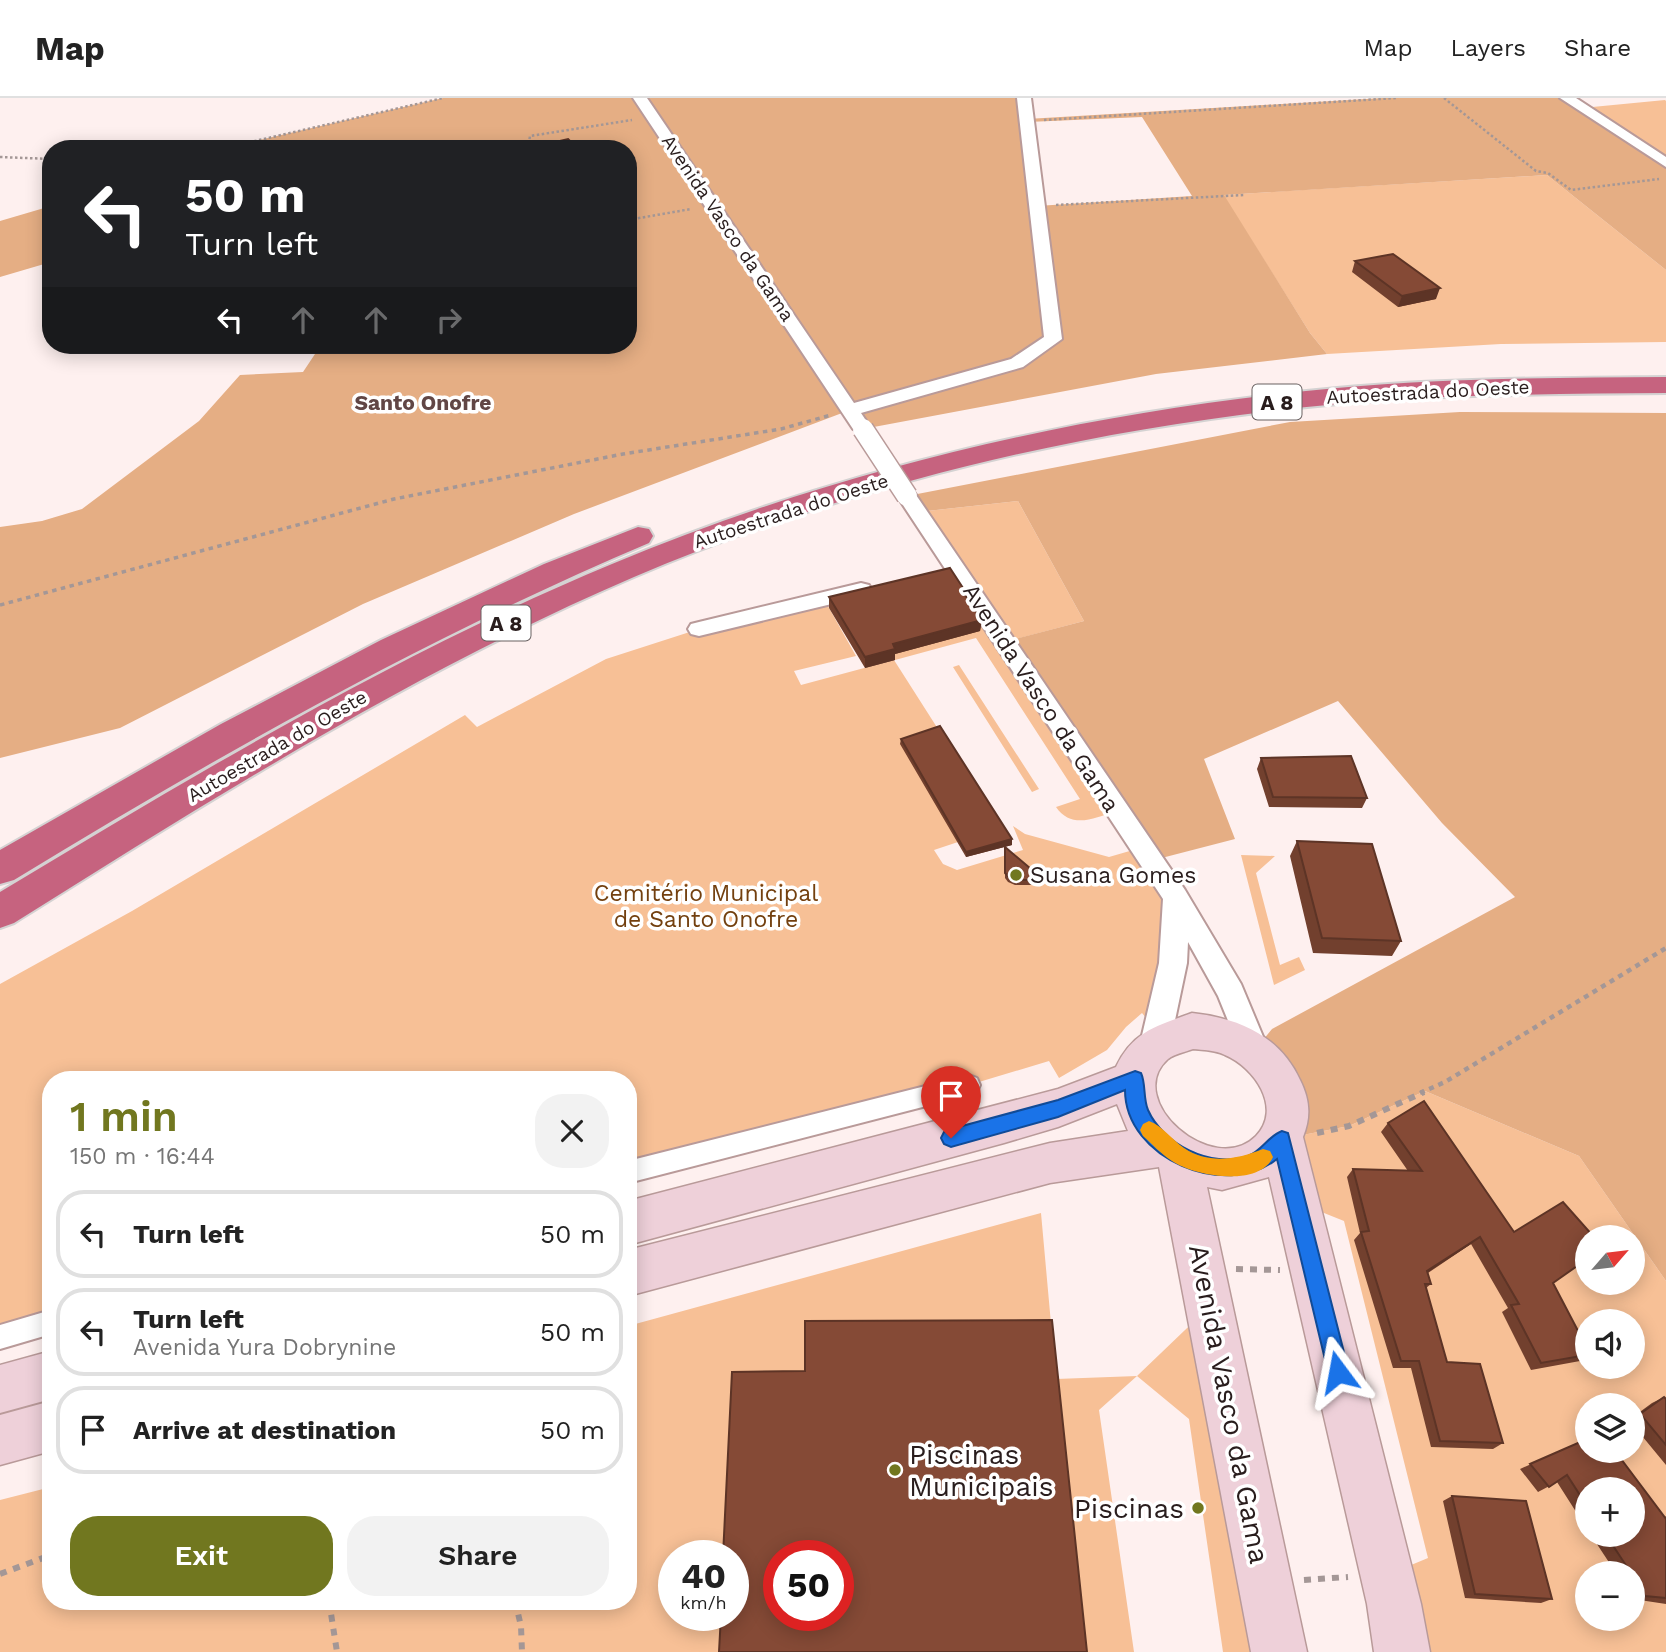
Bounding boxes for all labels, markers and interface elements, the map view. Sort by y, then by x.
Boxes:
text: Map [35,29,105,68]
text: Map [1364,34,1412,62]
text: Layers [1450,34,1526,62]
text: Share [1564,34,1631,62]
street label: Avenida Vasco da Gama [657,130,799,326]
text: 50 m [185,166,305,224]
icon: left [70,168,161,259]
text: Turn left [185,225,318,263]
icon: left [211,301,249,339]
icon: ahead [284,301,322,339]
icon: ahead [357,301,395,339]
icon: right [430,301,468,339]
street label: Autoestrada do Oeste [1326,375,1530,409]
road number: A 8 [1252,384,1302,420]
district label: Santo Onofre [354,390,492,415]
street label: Autoestrada do Oeste [691,469,891,553]
street label: Avenida Vasco da Gama [957,579,1125,817]
road number: A 8 [482,606,530,640]
street label: Autoestrada do Oeste [183,685,371,807]
place label: Susana Gomes [1030,862,1196,889]
marker: Susana Gomes [1008,867,1024,883]
park label: Cemitério Municipal de Santo Onofre [594,880,818,933]
pin [921,1066,981,1138]
icon: arrive [932,1077,970,1115]
text: 1 min [70,1092,178,1141]
button: close [535,1094,609,1168]
text: 150 m · 16:44 [70,1143,215,1170]
icon: left [74,1215,112,1253]
text: Turn left [133,1219,244,1249]
text: 50 m [540,1219,605,1249]
north arrow [1575,1225,1645,1295]
map controls [1575,1225,1645,1631]
street label: Avenida Vasco da Gama [1182,1242,1276,1567]
text: Turn left [133,1304,244,1334]
button: sound [1575,1309,1645,1379]
icon: left [74,1313,112,1351]
text: 50 m [540,1317,605,1347]
text: Avenida Yura Dobrynine [133,1334,396,1361]
position arrow [1301,1335,1375,1409]
button: layers [1575,1393,1645,1463]
icon: arrive [74,1411,112,1449]
text: Arrive at destination [133,1415,396,1445]
text: 50 m [540,1415,605,1445]
place label: Piscinas Municipais [909,1438,1053,1503]
marker: Piscinas Municipais [887,1462,903,1478]
button: + [1575,1477,1645,1547]
place label: Piscinas [1074,1492,1184,1525]
marker: Piscinas [1190,1500,1206,1516]
button: Exit [70,1516,333,1596]
button: Share [347,1516,609,1596]
speed limit sign: 50 [763,1540,854,1631]
text: 40 [681,1555,726,1597]
button: − [1575,1561,1645,1631]
text: km/h [680,1592,727,1613]

